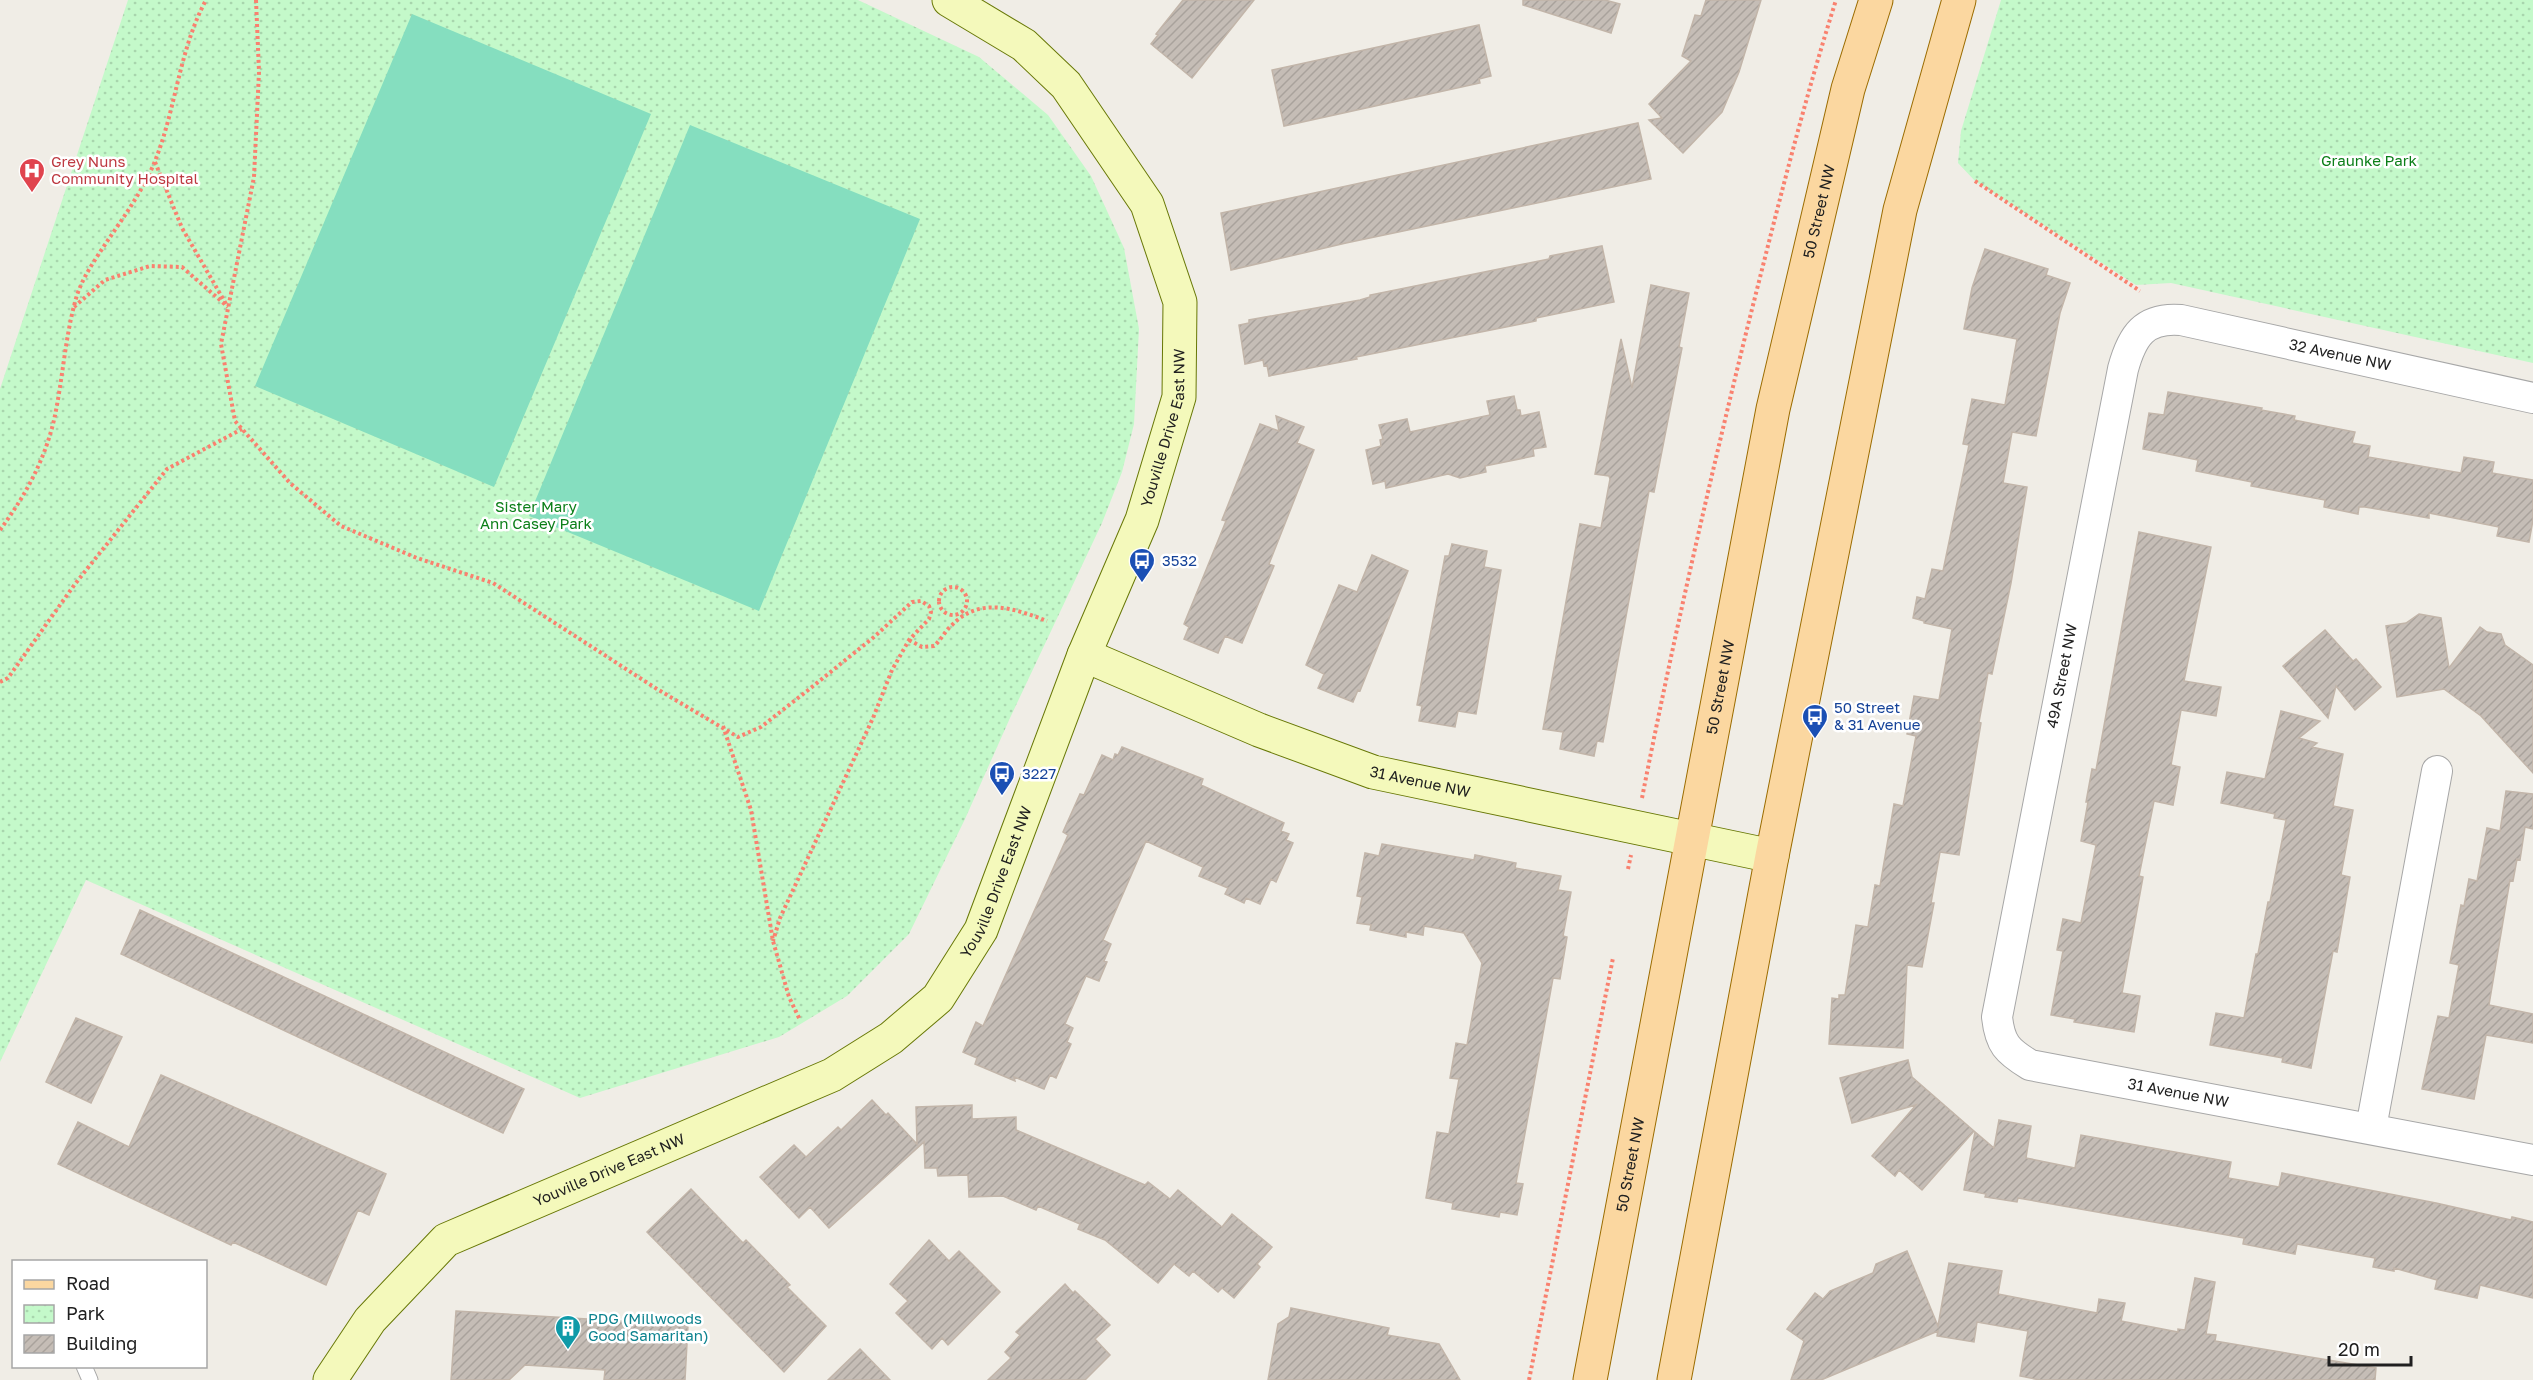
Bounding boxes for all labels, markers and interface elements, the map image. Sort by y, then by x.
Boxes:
park label: Graunke Park [2321,151,2418,169]
place label: Grey Nuns Community Hospital [51,152,199,187]
hospital icon: Grey Nuns Community Hospital [17,156,47,194]
street label: 50 Street NW [1799,163,1838,260]
street label: 32 Avenue NW [2288,334,2393,374]
street label: Youville Drive East NW [1136,349,1188,509]
park label: Sister Mary Ann Casey Park [480,497,592,532]
bus stop icon: 3532 [1127,546,1157,584]
place label: 3532 [1162,551,1197,569]
street label: 49A Street NW [2042,622,2080,730]
street label: 50 Street NW [1702,638,1737,736]
place label: 50 Street & 31 Avenue [1834,698,1921,733]
bus stop icon: 50 Street & 31 Avenue [1800,702,1830,740]
bus stop icon: 3227 [987,759,1017,797]
street label: 31 Avenue NW [1368,762,1472,800]
place label: 3227 [1022,764,1056,782]
street label: Youville Drive East NW [956,803,1035,961]
street label: 31 Avenue NW [2126,1074,2230,1110]
street label: 50 Street NW [1612,1116,1647,1213]
street label: Youville Drive East NW [530,1129,687,1210]
legend [12,1260,207,1368]
text: Road [66,1272,110,1294]
text: Park [66,1302,105,1324]
place label: PDG (Millwoods Good Samaritan) [588,1309,709,1344]
building icon: PDG (Millwoods Good Samaritan) [553,1313,583,1351]
scale bar [2329,1329,2412,1367]
text: Building [66,1332,137,1354]
text: 20 m [2338,1338,2380,1360]

